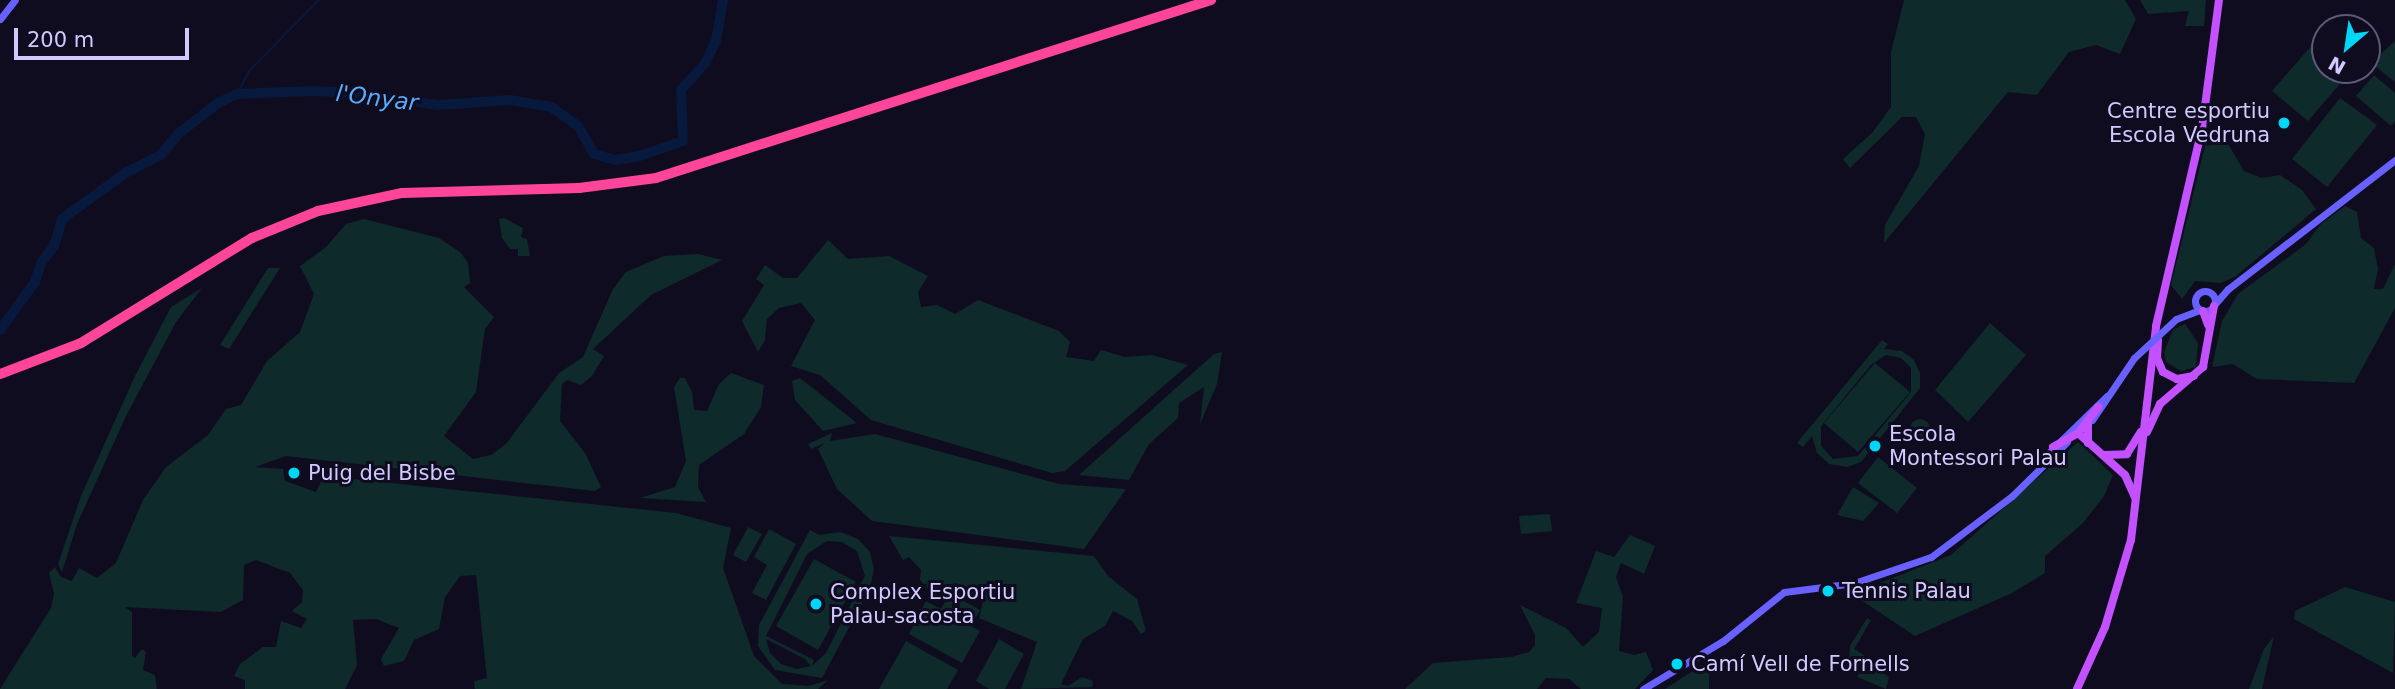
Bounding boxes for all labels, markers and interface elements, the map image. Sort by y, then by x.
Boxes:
scale bar [18,14,192,58]
north arrow [2311,14,2381,84]
text: 200 m [27,28,94,52]
text: N [2324,52,2349,79]
water label: l'Onyar [334,79,420,117]
place label: Centre esportiu Escola Vedruna [2107,98,2270,148]
marker: Centre esportiu Escola Vedruna [2276,115,2292,131]
place label: Escola Montessori Palau [1889,421,2067,471]
marker: Escola Montessori Palau [1867,438,1883,454]
place label: Puig del Bisbe [308,460,456,486]
marker: Puig del Bisbe [286,465,302,481]
place label: Tennis Palau [1842,578,1971,604]
place label: Complex Esportiu Palau-sacosta [830,579,1015,629]
marker: Tennis Palau [1820,583,1836,599]
marker: Complex Esportiu Palau-sacosta [808,596,824,612]
place label: Camí Vell de Fornells [1691,651,1910,677]
marker: Camí Vell de Fornells [1669,656,1685,672]

